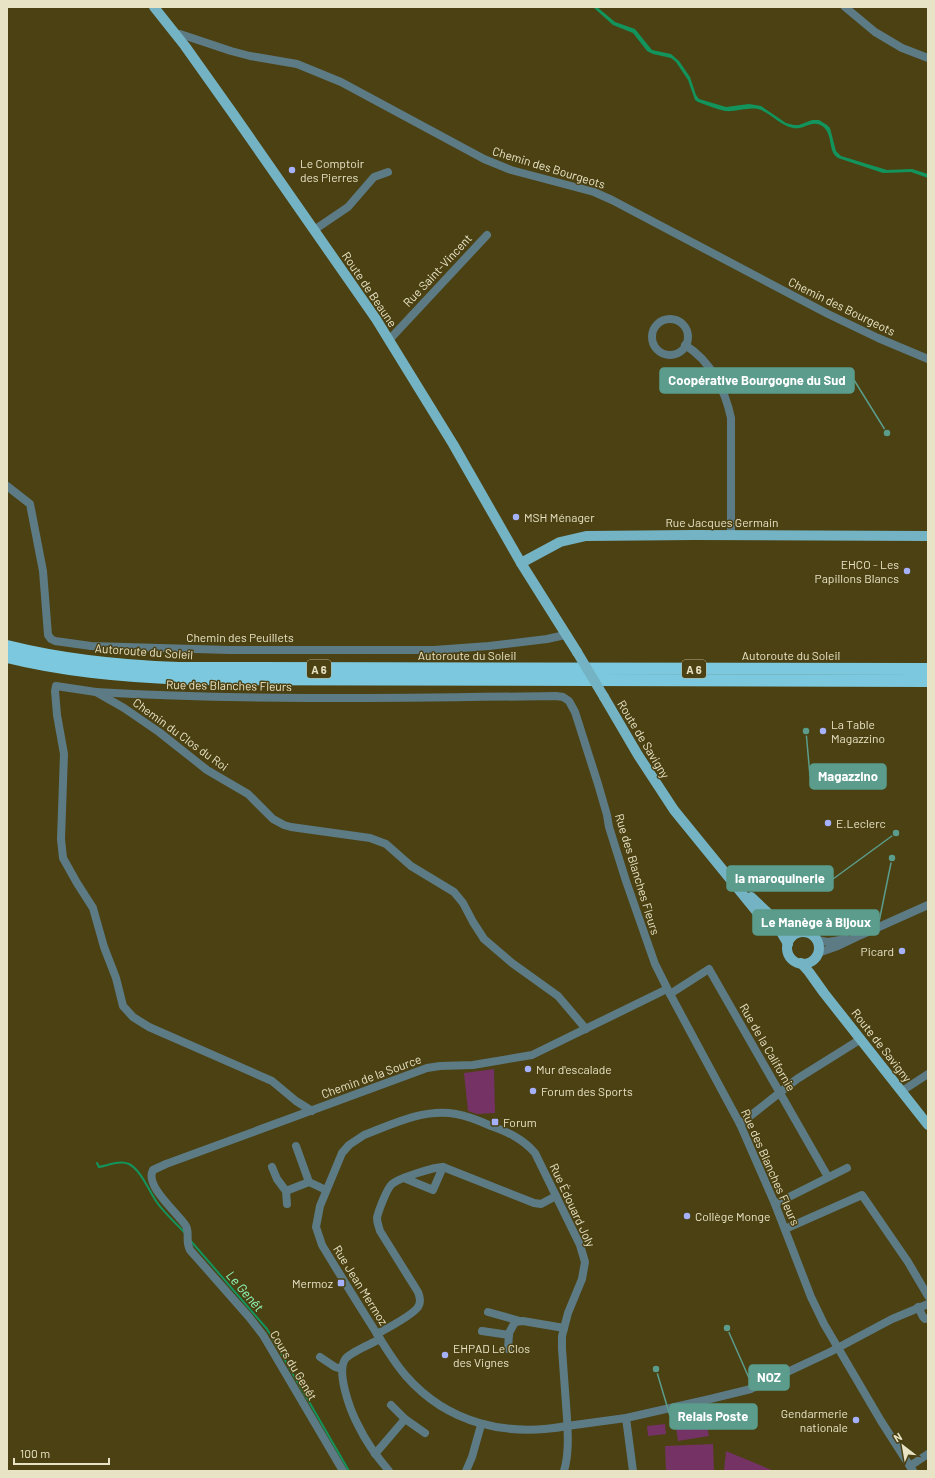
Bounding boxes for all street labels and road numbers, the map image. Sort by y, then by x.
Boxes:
street label: Chemin des Bourgeots [491,143,607,191]
street label: Rue Saint-Vincent [400,231,474,309]
street label: Route de Beaune [340,249,400,329]
street label: Chemin des Bourgeots [786,274,898,338]
street label: Rue Jacques Germain [665,515,779,529]
street label: Chemin des Peuillets [186,630,294,644]
street label: Autoroute du Soleil [94,641,194,661]
street label: Autoroute du Soleil [418,648,516,662]
street label: Autoroute du Soleil [742,648,840,662]
road number: A 6 [307,660,331,678]
road number: A 6 [682,660,706,678]
street label: Rue des Blanches Fleurs [166,677,292,693]
street label: Chemin du Clos du Roi [131,695,231,773]
street label: Route de Savigny [615,697,673,781]
street label: Rue des Blanches Fleurs [613,812,663,936]
street label: Rue de la Californie [737,1001,799,1093]
street label: Route de Savigny [849,1006,915,1085]
street label: Chemin de la Source [319,1051,423,1101]
street label: Rue des Blanches Fleurs [739,1107,803,1228]
street label: Rue Édouard Joly [548,1161,599,1249]
street label: Rue Jean Mermoz [331,1242,391,1328]
street label: Cours du Genêt [268,1328,320,1402]

